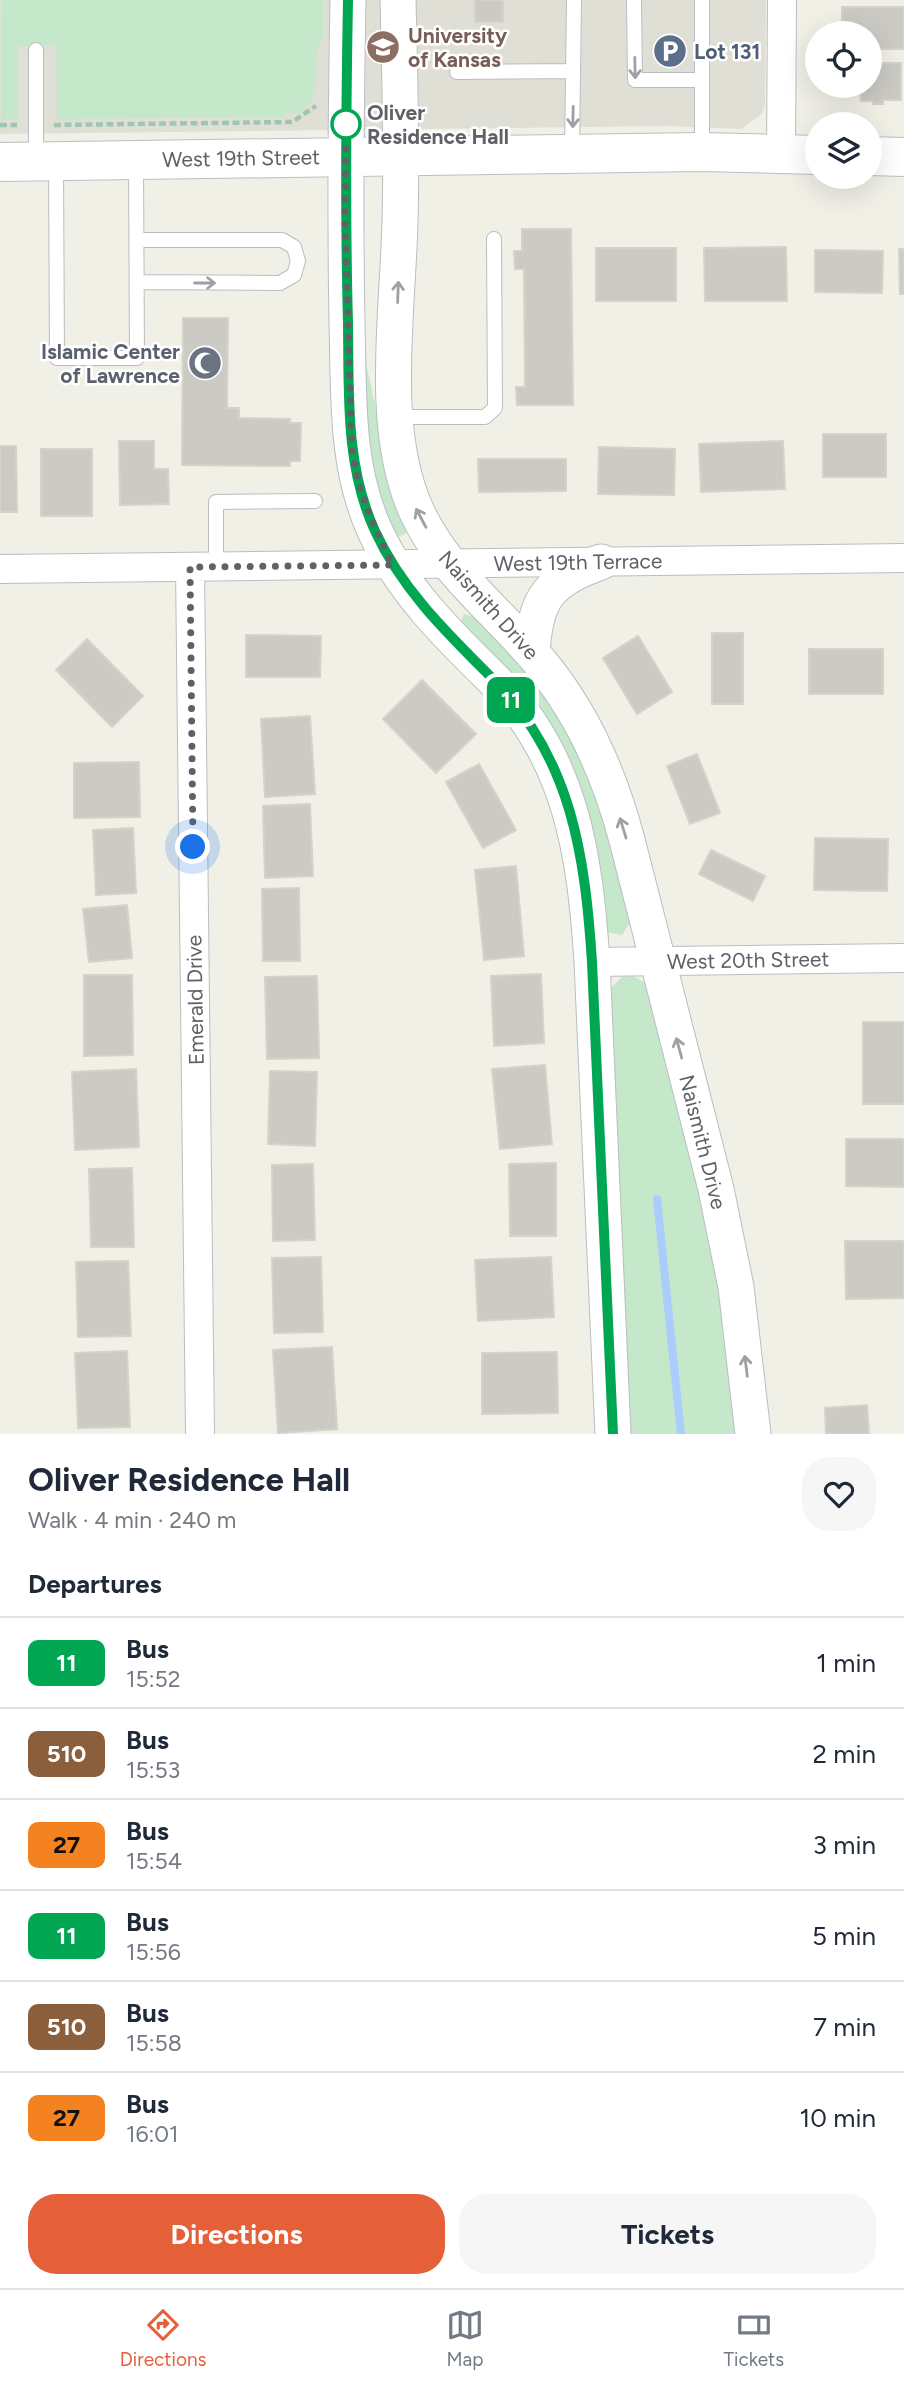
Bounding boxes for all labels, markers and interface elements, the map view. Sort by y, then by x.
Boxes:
map controls [805,21,882,189]
button: locate [805,21,882,98]
place label: University of Kansas [408,23,508,72]
school or university icon: University of Kansas [364,28,402,66]
parking icon: Lot 131 [651,32,689,70]
place label: Lot 131 [694,39,760,64]
one-way arrow [628,56,642,79]
place label: Oliver Residence Hall [367,100,509,149]
one-way arrow [566,105,580,128]
marker: Oliver Residence Hall [331,109,361,139]
button: layers [805,112,882,189]
street label: West 19th Street [162,144,320,172]
one-way arrow [193,276,216,289]
one-way arrow [392,281,405,304]
place label: Islamic Center of Lawrence [41,339,180,388]
mosque icon: Islamic Center of Lawrence [186,344,224,382]
one-way arrow [413,508,427,529]
street label: Naismith Drive [434,545,544,665]
street label: West 19th Terrace [493,548,663,576]
line badge: 11 [480,677,542,723]
text: 11 [501,685,521,714]
one-way arrow [616,817,629,839]
your location [175,829,210,864]
street label: Emerald Drive [181,935,209,1065]
street label: West 20th Street [667,946,830,974]
one-way arrow [672,1037,685,1059]
street label: Naismith Drive [674,1072,732,1212]
one-way arrow [740,1355,753,1378]
button: heart [802,1457,876,1531]
text: Oliver Residence Hall [28,1460,350,1499]
text: Walk · 4 min · 240 m [28,1506,236,1534]
text: Departures [28,1568,162,1600]
text: Bus [126,1633,169,1665]
text: 1 min [816,1647,876,1679]
text: 11 [56,1648,77,1677]
text: 15:52 [126,1665,181,1693]
text: Bus [126,1724,169,1756]
text: 2 min [812,1738,876,1770]
text: 510 [47,1739,86,1768]
text: 15:53 [126,1756,180,1784]
text: Bus [126,1815,169,1847]
text: 3 min [813,1829,876,1861]
text: 27 [53,1830,80,1859]
text: 15:54 [126,1847,182,1875]
text: Bus [126,1906,169,1938]
text: 5 min [812,1920,876,1952]
text: 11 [56,1921,77,1950]
text: 15:56 [126,1938,181,1966]
text: Bus [126,1997,169,2029]
text: 7 min [813,2011,876,2043]
text: 510 [47,2012,86,2041]
text: 15:58 [126,2029,182,2057]
text: Bus [126,2088,169,2120]
text: 10 min [800,2102,876,2134]
text: 27 [53,2103,80,2132]
text: 16:01 [126,2120,179,2148]
button: Directions [28,2194,445,2274]
button: Tickets [459,2194,876,2274]
tab: Directions [120,2306,206,2371]
tab: Map [446,2306,484,2371]
tab: Tickets [724,2306,784,2371]

